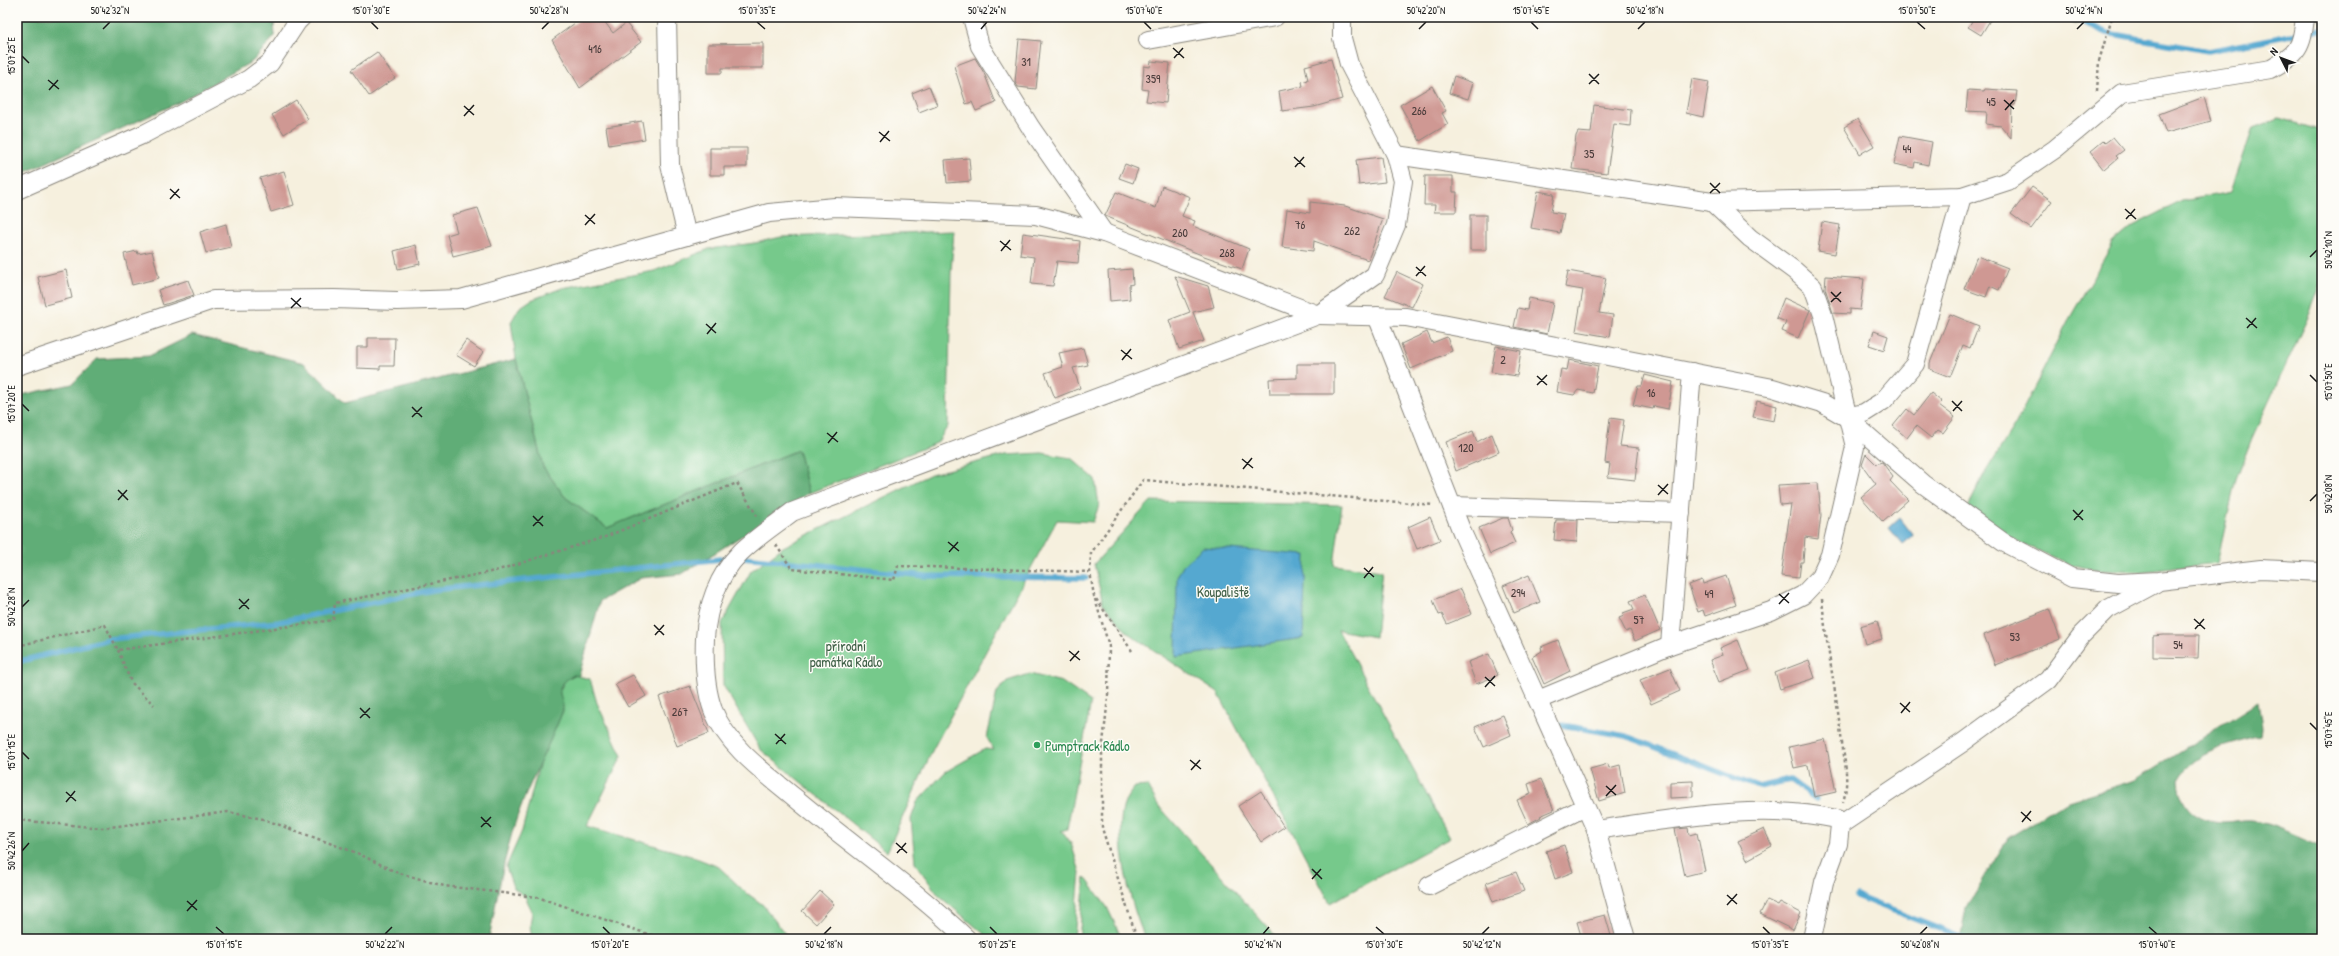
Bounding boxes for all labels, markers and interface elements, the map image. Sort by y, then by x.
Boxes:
text: 50°42'32"N [91,4,129,17]
text: 15°07'30"E [352,4,390,17]
text: 50°42'28"N [530,4,568,17]
text: 15°07'35"E [738,4,776,17]
text: 50°42'24"N [968,4,1006,17]
text: 15°07'40"E [1126,4,1163,17]
text: 50°42'20"N [1407,4,1445,17]
text: 15°07'45"E [1513,4,1550,17]
text: 50°42'18"N [1626,4,1664,17]
text: 15°07'50"E [1898,4,1936,17]
text: 50°42'14"N [2066,4,2102,17]
text: 15°07'25"E [5,37,18,75]
north arrow [2261,38,2301,78]
house number: 416 [588,40,602,57]
text: N [2266,44,2281,58]
house number: 31 [1021,53,1031,70]
house number: 359 [1146,70,1161,87]
house number: 45 [1986,93,1996,110]
house number: 266 [1411,102,1427,119]
house number: 44 [1902,140,1912,157]
house number: 35 [1584,145,1594,162]
house number: 76 [1295,216,1306,233]
house number: 262 [1344,222,1360,239]
house number: 260 [1172,224,1188,241]
text: 50°42'10"N [2322,231,2335,269]
house number: 268 [1219,244,1235,261]
house number: 2 [1500,351,1506,368]
text: 15°07'50"E [2322,363,2335,401]
text: 15°07'20"E [5,384,18,423]
house number: 16 [1646,384,1656,401]
house number: 120 [1458,439,1474,456]
text: 50°42'08"N [2322,475,2335,513]
park label: Koupaliště [1197,582,1250,602]
house number: 294 [1511,584,1526,601]
house number: 49 [1705,585,1714,602]
text: 50°42'28"N [5,588,18,626]
house number: 57 [1633,611,1645,628]
house number: 53 [2010,628,2020,645]
park label: přírodní památka Rádlo [810,636,883,672]
house number: 54 [2173,636,2183,653]
house number: 267 [672,703,688,720]
text: 15°07'45"E [2322,711,2335,748]
text: 15°07'15"E [5,733,18,770]
place label: Pumptrack Rádlo [1045,736,1130,756]
marker: Pumptrack Rádlo [1032,740,1042,750]
text: 50°42'26"N [5,832,18,870]
text: 15°07'15"E [206,938,243,951]
text: 50°42'22"N [366,938,404,951]
text: 15°07'20"E [591,938,630,951]
text: 50°42'18"N [805,938,843,951]
text: 15°07'25"E [978,938,1016,951]
text: 50°42'14"N [1245,938,1281,951]
text: 15°07'30"E [1365,938,1403,951]
text: 50°42'12"N [1463,938,1501,951]
text: 15°07'35"E [1751,938,1789,951]
text: 50°42'08"N [1901,938,1939,951]
text: 15°07'40"E [2139,938,2176,951]

